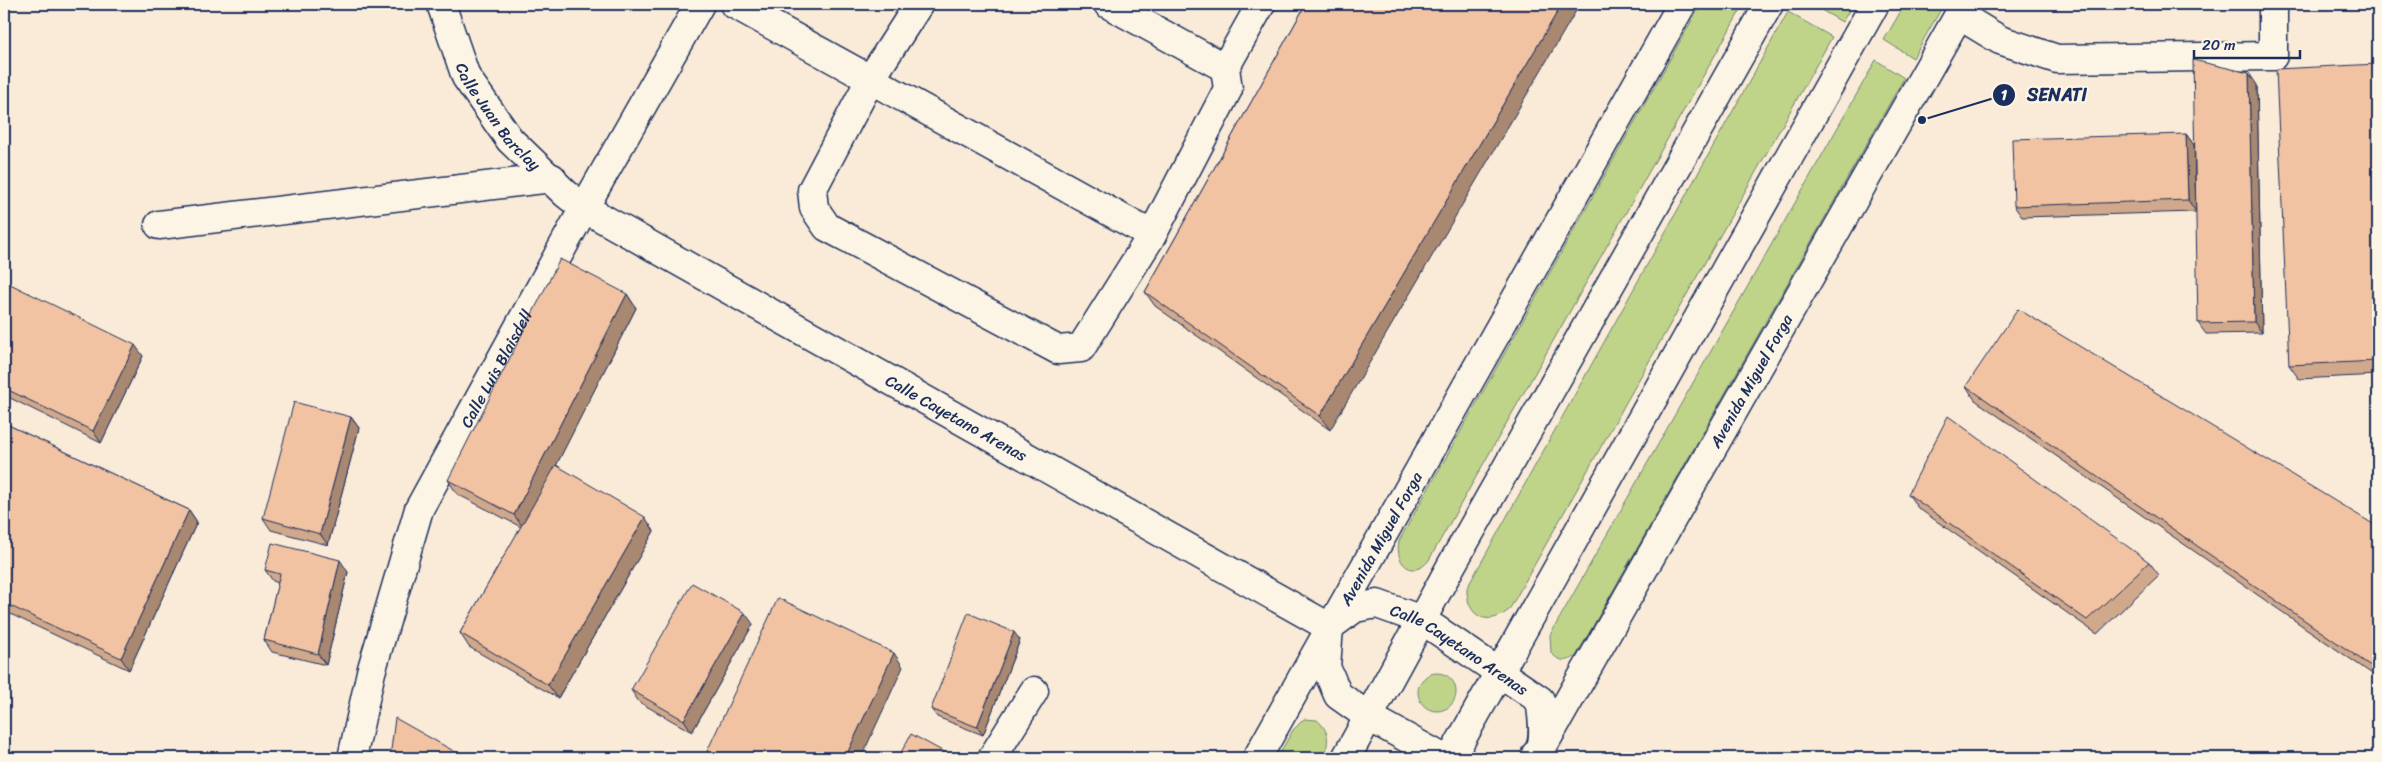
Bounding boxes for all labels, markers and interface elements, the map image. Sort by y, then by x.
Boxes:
scale bar [2194,28,2301,60]
text: 20 m [2202,32,2236,58]
street label: Calle Juan Barclay [447,59,548,178]
callout: SENATI [1992,79,2097,112]
text: SENATI [2026,79,2088,111]
text: 1 [2001,82,2008,108]
street label: Calle Luis Blaisdell [452,304,541,433]
street label: Avenida Miguel Forga [1701,308,1801,454]
street label: Calle Cayetano Arenas [880,366,1033,470]
street label: Avenida Miguel Forga [1331,465,1431,612]
street label: Calle Cayetano Arenas [1386,596,1535,704]

